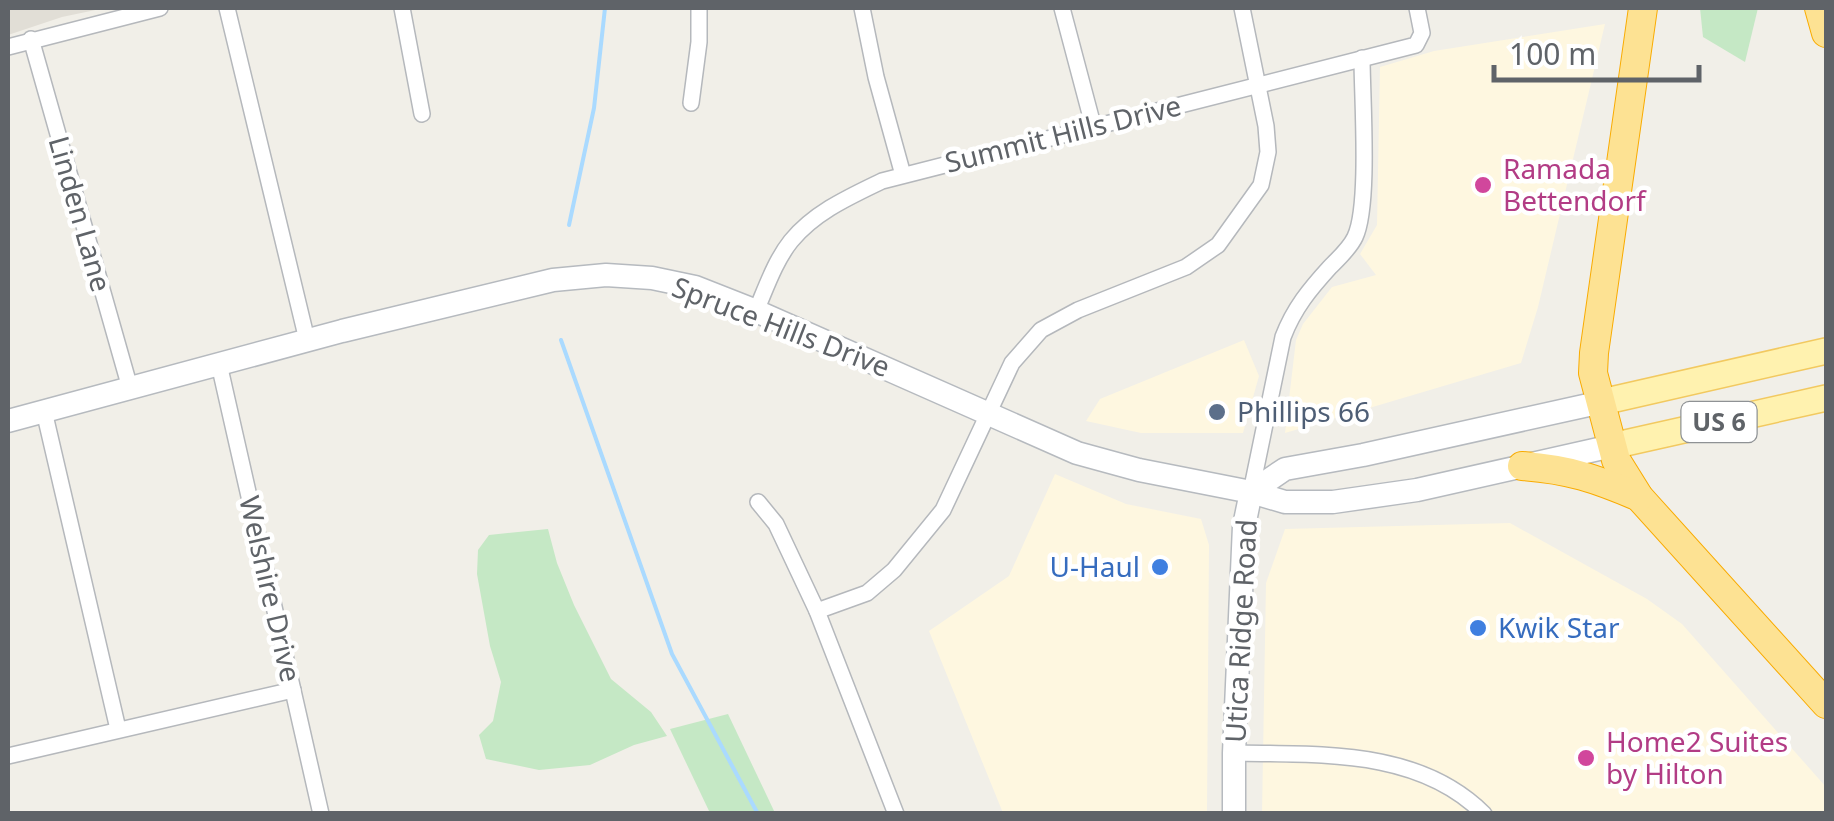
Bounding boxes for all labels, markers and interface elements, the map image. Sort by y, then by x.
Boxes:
scale bar [1494,20,1699,82]
text: 100 m [1509,33,1596,74]
street label: Summit Hills Drive [941,85,1185,181]
street label: Linden Lane [41,131,121,296]
place label: Ramada Bettendorf [1503,149,1647,219]
marker: Ramada Bettendorf [1472,174,1494,196]
street label: Spruce Hills Drive [667,267,896,385]
place label: Phillips 66 [1237,392,1370,430]
marker: Phillips 66 [1206,401,1228,423]
road number: US 6 [1682,402,1756,442]
street label: Welshire Drive [231,492,311,686]
street label: Utica Ridge Road [1215,518,1265,744]
place label: U-Haul [1050,547,1140,585]
marker: U-Haul [1149,556,1171,578]
place label: Kwik Star [1498,608,1620,646]
marker: Kwik Star [1467,617,1489,639]
place label: Home2 Suites by Hilton [1606,722,1788,792]
marker: Home2 Suites by Hilton [1575,747,1597,769]

